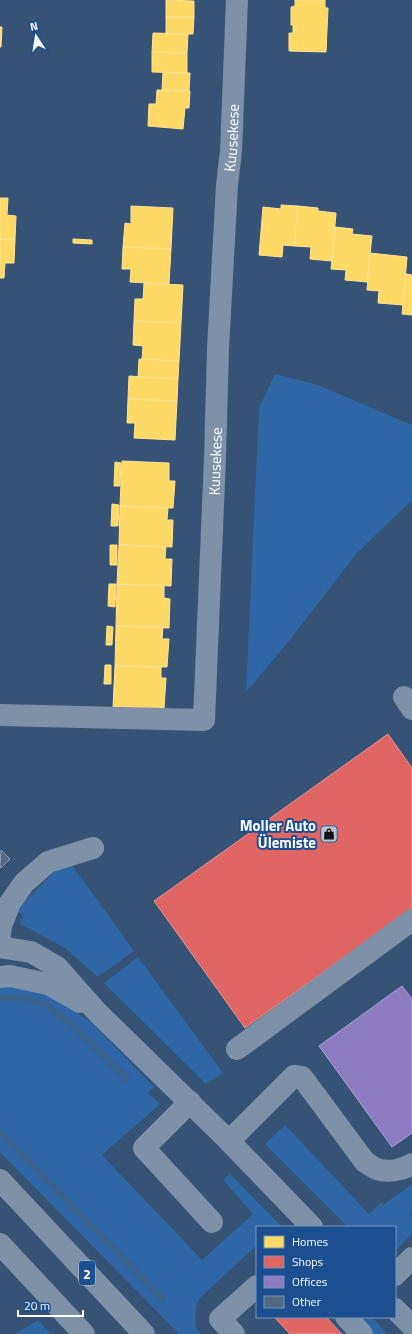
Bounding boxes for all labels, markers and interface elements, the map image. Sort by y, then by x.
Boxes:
north arrow [16,16,56,56]
text: N [29,18,39,35]
street label: Kuusekese [217,103,244,173]
street label: Kuusekese [202,427,227,496]
place label: Moller Auto Ülemiste [240,814,316,854]
shop icon: Moller Auto Ülemiste [319,824,339,844]
legend [256,1226,396,1318]
text: Homes [292,1232,328,1251]
text: Shops [292,1252,324,1271]
road number: 2 [79,1261,95,1285]
text: Offices [292,1272,328,1291]
scale bar [18,1292,83,1318]
text: Other [292,1292,321,1311]
text: 20 m [24,1296,50,1315]

